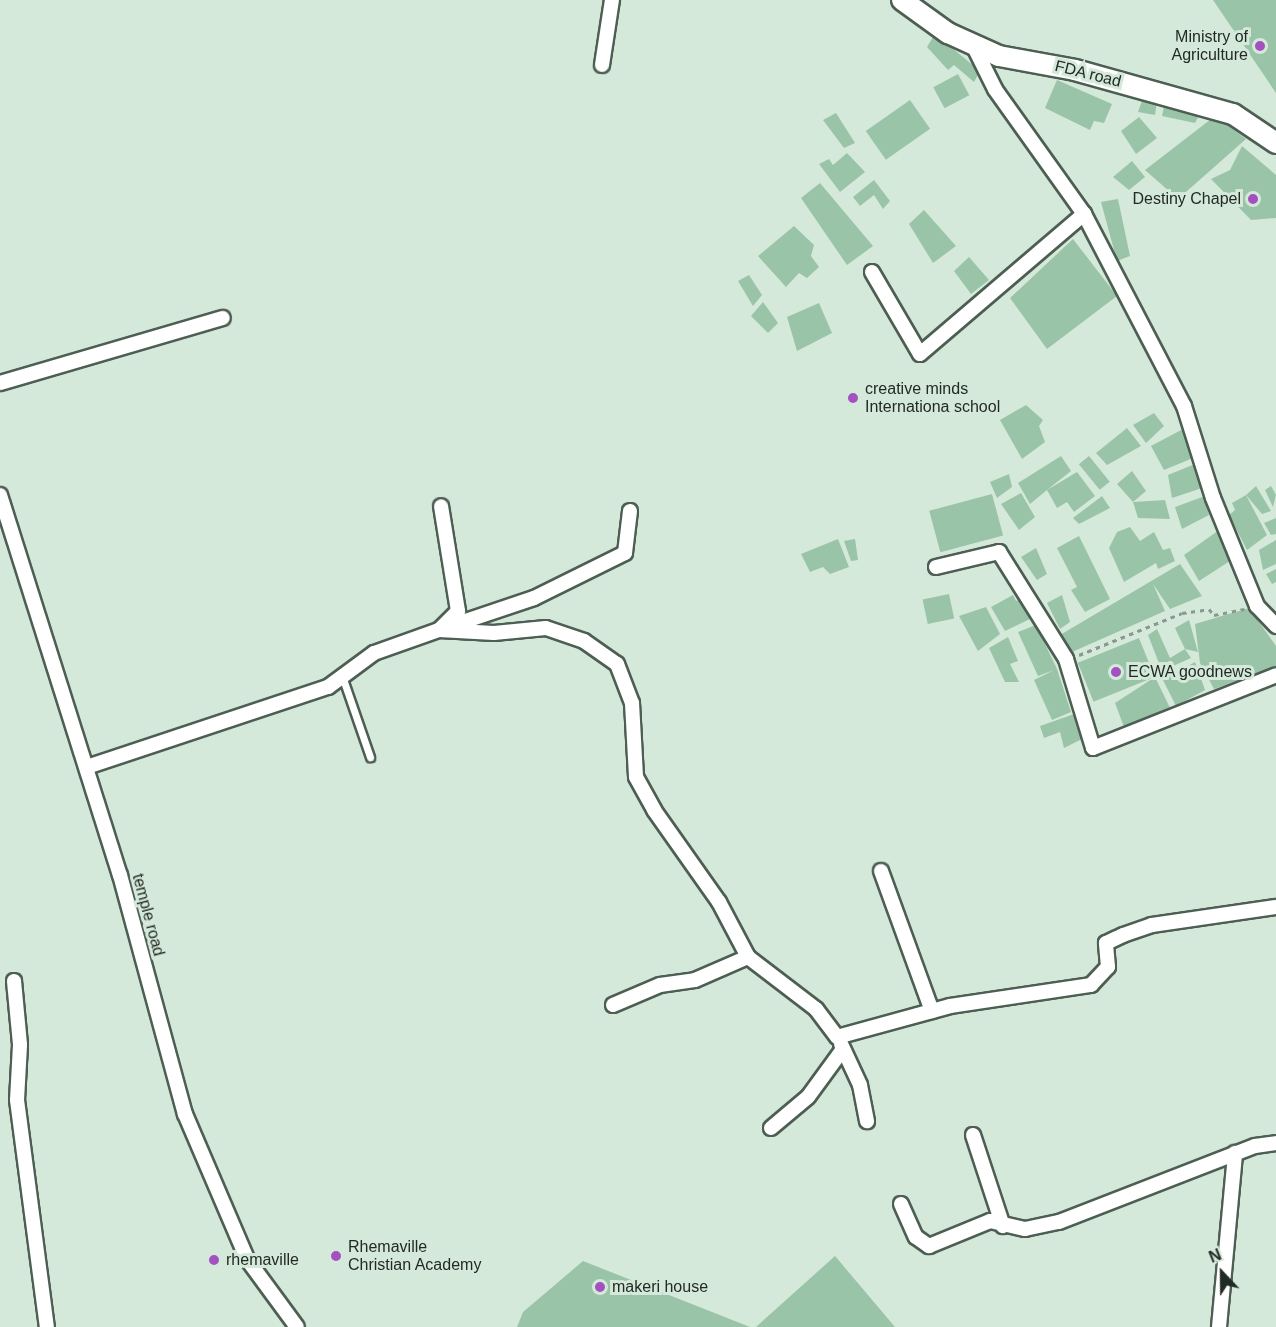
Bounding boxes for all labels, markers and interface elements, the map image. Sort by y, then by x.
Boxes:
place label: Ministry of Agriculture [1172,27,1248,65]
marker: Ministry of Agriculture [1253,39,1267,53]
street label: FDA road [1052,56,1124,92]
place label: Destiny Chapel [1132,189,1241,209]
marker: Destiny Chapel [1246,192,1260,206]
place label: creative minds Internationa school [865,379,1000,417]
marker: creative minds Internationa school [846,391,860,405]
place label: ECWA goodnews [1128,662,1253,682]
marker: ECWA goodnews [1109,665,1123,679]
street label: temple road [128,872,168,958]
place label: Rhemaville Christian Academy [348,1237,482,1275]
north arrow [1192,1243,1252,1303]
text: N [1207,1246,1224,1266]
marker: Rhemaville Christian Academy [329,1249,343,1263]
place label: rhemaville [226,1250,299,1270]
marker: rhemaville [207,1253,221,1267]
place label: makeri house [612,1277,708,1297]
marker: makeri house [593,1280,607,1294]

